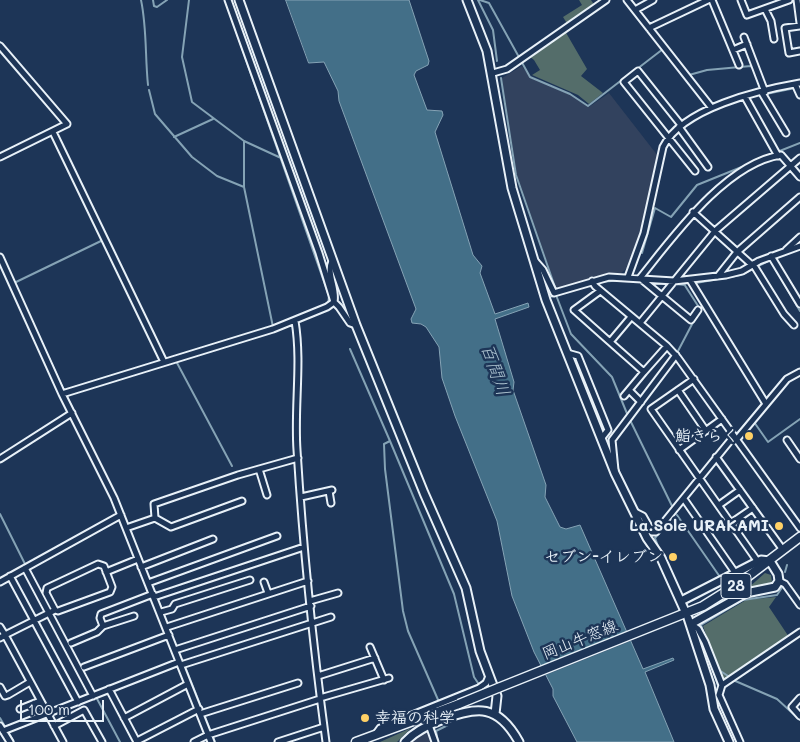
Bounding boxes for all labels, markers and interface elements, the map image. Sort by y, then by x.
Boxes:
water label: 百間川 [476,341,514,399]
place label: 鮨きらく [675,426,739,446]
marker: 鮨きらく [743,430,755,442]
place label: La.Sole URAKAMI [629,516,769,536]
marker: La.Sole URAKAMI [773,520,785,532]
place label: セブン-イレブン [544,547,663,567]
marker: セブン-イレブン [667,551,679,563]
road number: 28 [721,574,751,598]
street label: 岡山牛窓線 [539,616,621,664]
scale bar [22,690,106,722]
text: 100 m [28,699,70,719]
place label: 幸福の科学 [375,708,455,728]
marker: 幸福の科学 [359,712,371,724]

